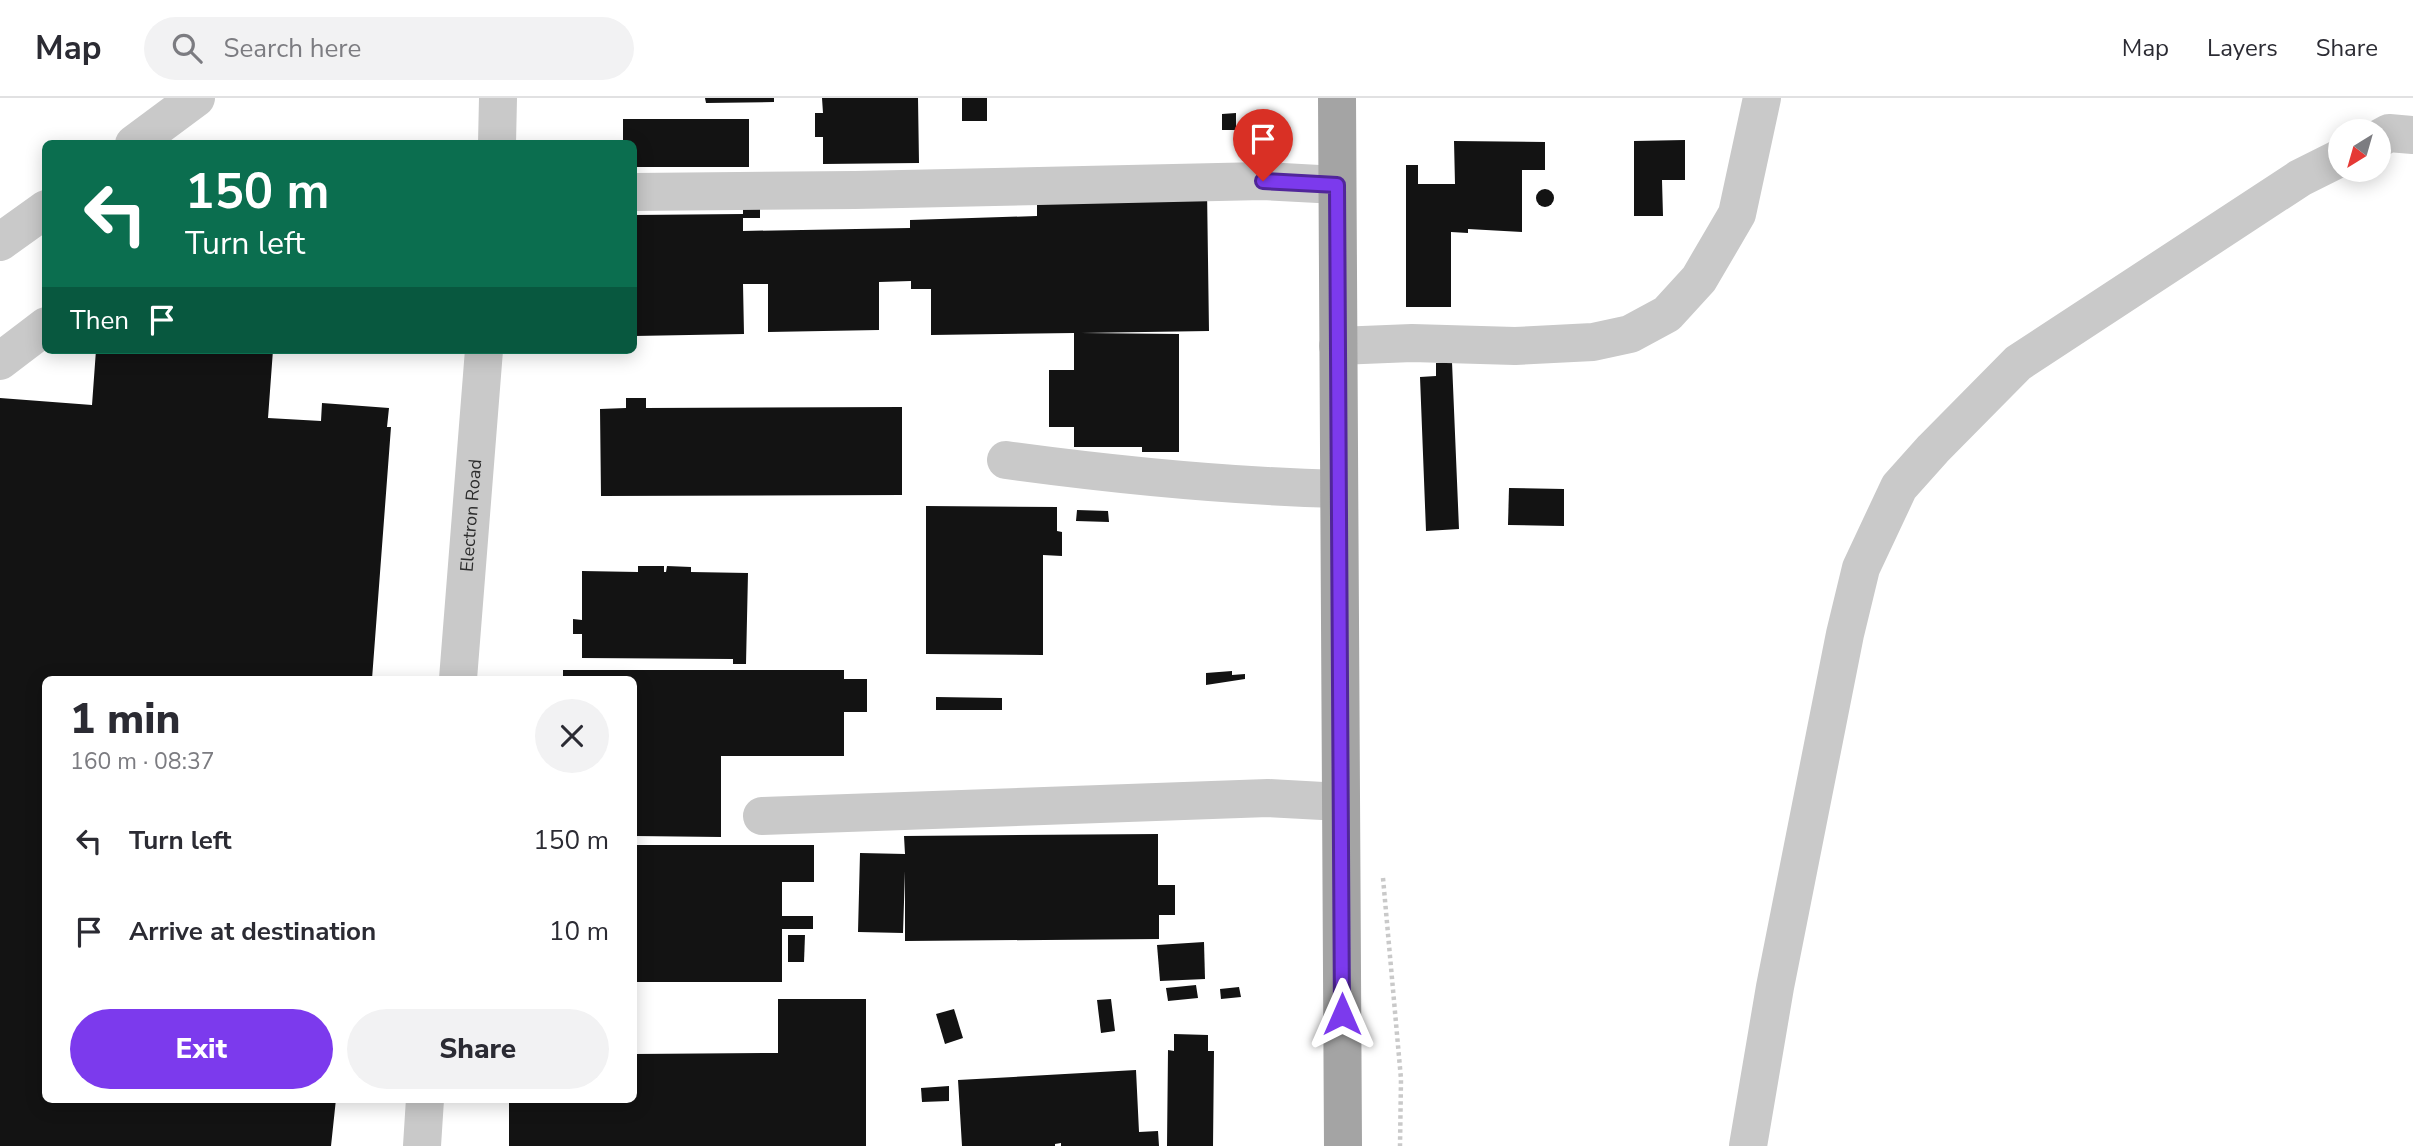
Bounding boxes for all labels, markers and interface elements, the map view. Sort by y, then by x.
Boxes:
search box [144,17,634,80]
text: Map [35,26,102,71]
icon: search [168,29,206,67]
text: Search here [224,31,361,66]
text: Map [2122,32,2169,64]
text: Layers [2207,32,2278,64]
text: Share [2316,32,2378,64]
pin [1233,109,1293,181]
north arrow [2328,119,2390,182]
map controls [2328,119,2391,182]
icon: arrive [1244,120,1282,158]
text: 150 m [185,158,329,225]
icon: left [70,168,161,259]
text: Turn left [185,222,305,265]
icon: arrive [143,301,181,339]
text: Then [70,303,129,338]
street label: Electron Road [455,458,487,573]
text: 1 min [70,691,180,748]
button: close [535,699,609,773]
text: 160 m · 08:37 [70,746,215,777]
icon: left [70,822,108,860]
text: Turn left [129,823,232,858]
text: 150 m [533,823,609,858]
icon: arrive [70,913,108,951]
text: Arrive at destination [129,914,376,949]
text: 10 m [549,914,609,949]
position arrow [1305,977,1379,1051]
button: Exit [70,1009,333,1089]
button: Share [347,1009,609,1089]

